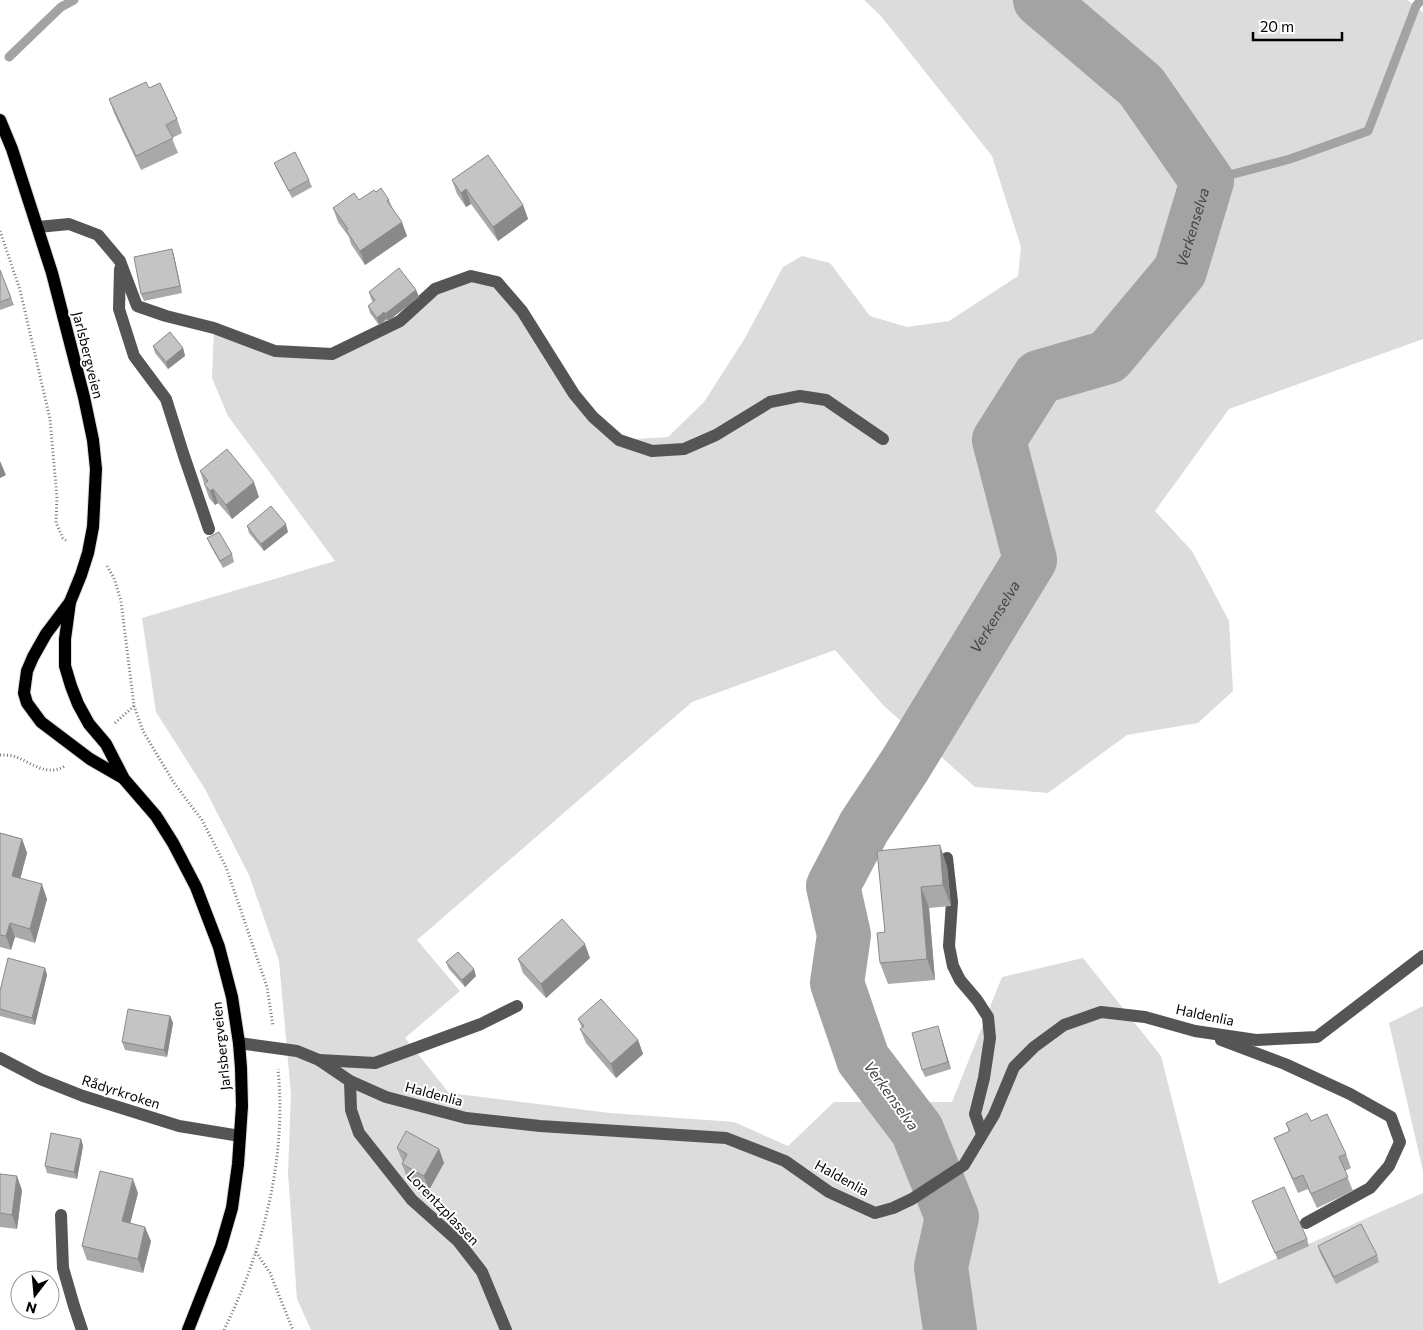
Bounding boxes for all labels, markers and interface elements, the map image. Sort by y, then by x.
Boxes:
scale bar [1253,10,1342,42]
text: 20 m [1260,17,1294,35]
water label: Verkenselva [1172,185,1213,269]
street label: Jarlsbergveien [69,310,108,400]
water label: Verkenselva [965,577,1023,656]
street label: Haldenlia [1174,1000,1236,1029]
street label: Jarlsbergveien [207,1001,234,1091]
water label: Verkenselva [861,1057,923,1134]
street label: Rådyrkroken [80,1071,163,1112]
street label: Haldenlia [403,1078,465,1109]
street label: Haldenlia [812,1156,872,1199]
street label: Lorentzplassen [404,1167,483,1248]
north arrow [10,1270,60,1320]
text: N [24,1298,39,1318]

